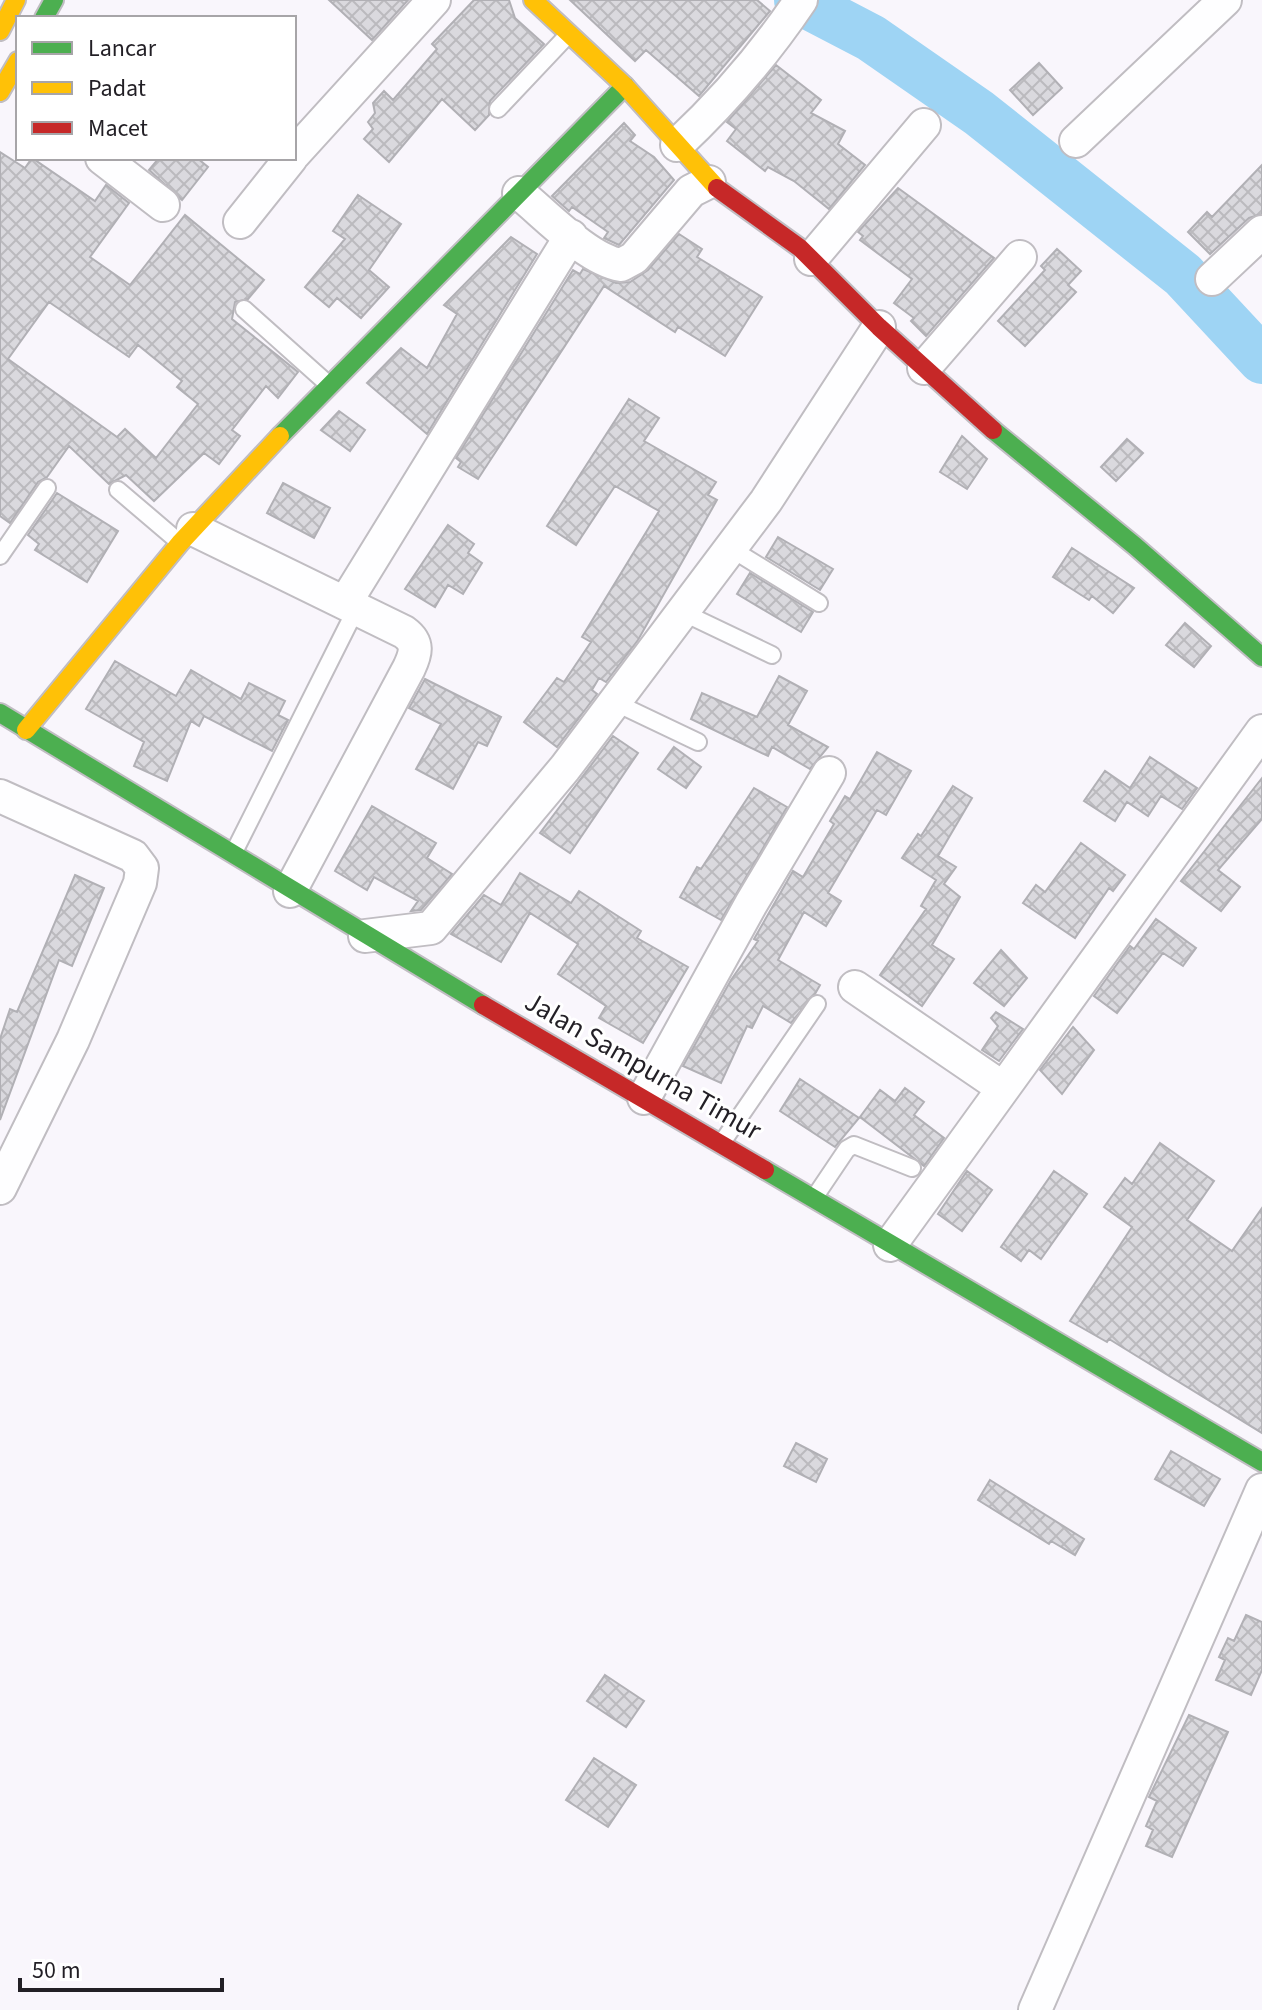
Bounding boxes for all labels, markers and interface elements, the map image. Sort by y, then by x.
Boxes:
legend [16,16,296,160]
text: Lancar [88,31,157,66]
text: Padat [88,71,146,106]
text: Macet [88,111,148,146]
street label: Jalan Sampurna Timur [517,982,769,1150]
scale bar [20,1942,222,1992]
text: 50 m [32,1953,81,1988]

